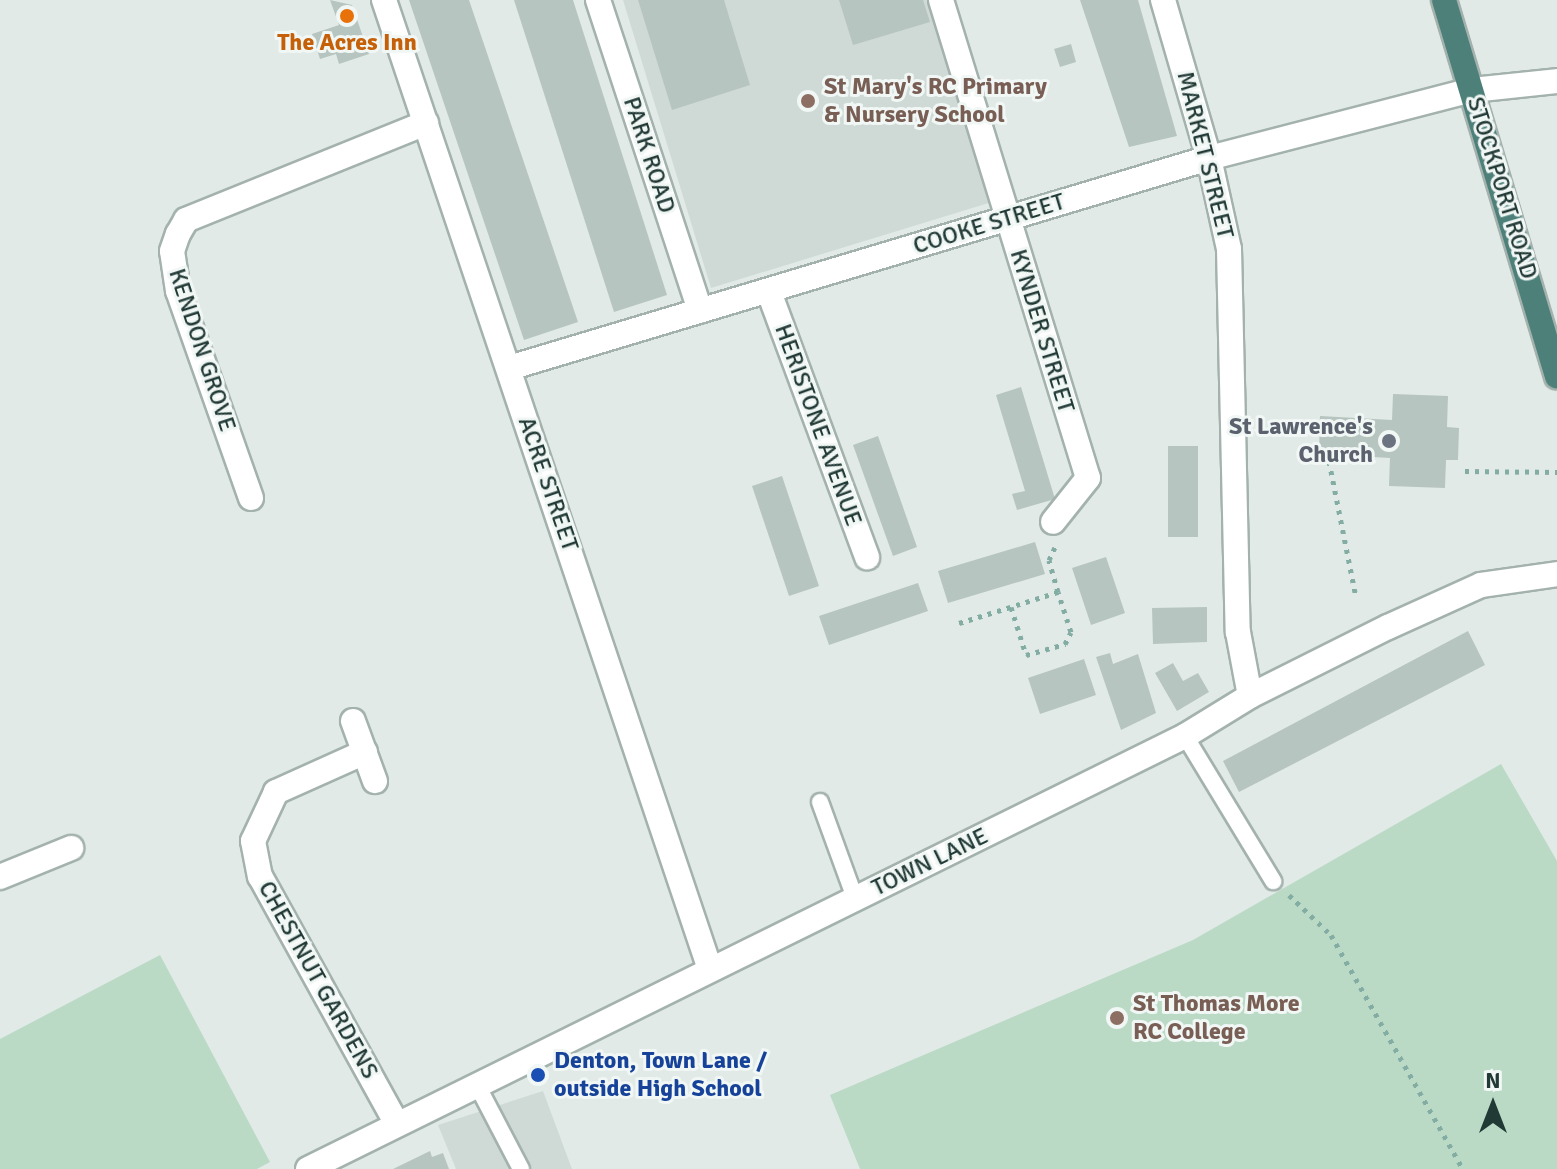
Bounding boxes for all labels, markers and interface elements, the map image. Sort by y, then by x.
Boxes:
marker: The Acres Inn [338,7,356,25]
place label: The Acres Inn [277,29,417,57]
street label: MARKET STREET [1170,68,1240,242]
place label: St Mary's RC Primary & Nursery School [824,73,1047,129]
marker: St Mary's RC Primary & Nursery School [799,92,817,110]
street label: PARK ROAD [617,93,681,217]
street label: STOCKPORT ROAD [1461,94,1543,282]
street label: COOKE STREET [910,187,1068,261]
street label: KYNDER STREET [1003,246,1081,416]
street label: KENDON GROVE [162,265,242,435]
street label: HERISTONE AVENUE [768,320,868,530]
street label: ACRE STREET [512,413,584,555]
place label: St Lawrence's Church [1229,413,1373,469]
marker: St Lawrence's Church [1380,432,1398,450]
street label: TOWN LANE [867,822,993,902]
street label: CHESTNUT GARDENS [252,876,384,1084]
place label: St Thomas More RC College [1133,990,1300,1046]
marker: St Thomas More RC College [1108,1009,1126,1027]
place label: Denton, Town Lane / outside High School [554,1047,767,1103]
north arrow [1453,1065,1533,1145]
marker: Denton, Town Lane / outside High School [529,1066,547,1084]
text: N [1485,1067,1501,1094]

